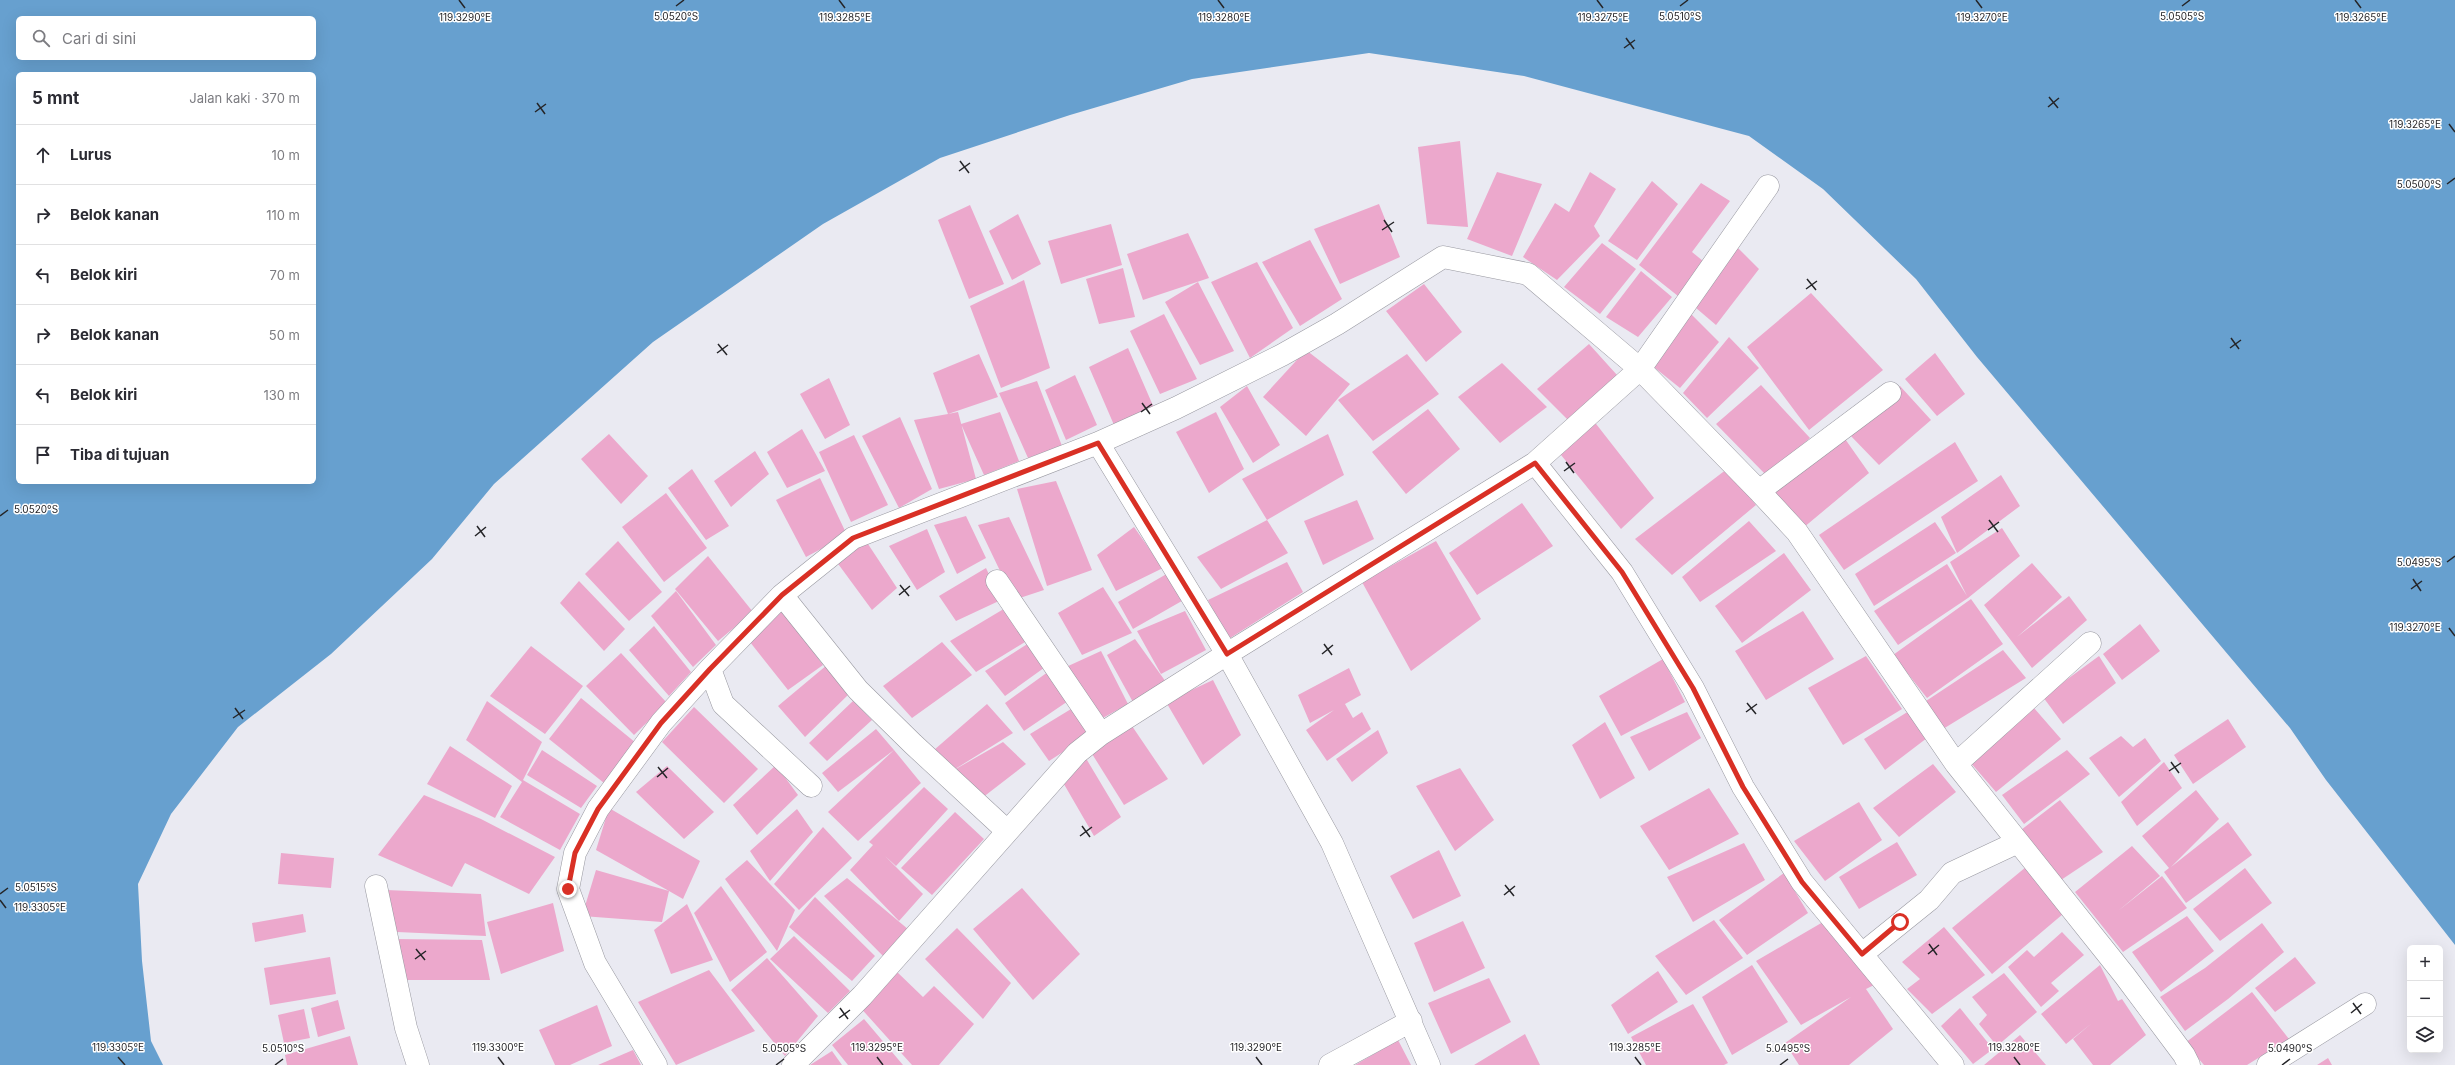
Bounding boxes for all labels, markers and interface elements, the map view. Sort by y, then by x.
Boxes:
text: 5.0520°S [654,10,698,22]
text: 5.0510°S [1659,10,1701,22]
text: 5.0505°S [2160,10,2204,22]
text: 119.3290°E [439,11,491,23]
text: 119.3285°E [819,11,871,23]
text: 119.3280°E [1198,11,1250,23]
text: 119.3275°E [1577,11,1629,23]
text: 119.3270°E [1956,11,2008,23]
text: 119.3265°E [2335,11,2387,23]
search box [16,16,316,60]
icon: search [30,27,52,49]
text: Cari di sini [62,29,136,48]
text: 5 mnt [32,88,79,108]
text: Jalan kaki · 370 m [189,90,300,106]
text: 119.3265°E [2389,118,2441,130]
icon: ahead [32,144,54,166]
text: Lurus [70,145,112,164]
text: 10 m [271,147,300,163]
text: 5.0500°S [2397,178,2441,190]
icon: right [32,204,54,226]
text: Belok kanan [70,205,159,224]
text: 110 m [266,207,300,223]
icon: left [32,264,54,286]
text: Belok kiri [70,265,137,284]
text: 70 m [270,267,300,283]
icon: right [32,324,54,346]
text: Belok kanan [70,325,159,344]
text: 50 m [269,327,300,343]
icon: left [32,384,54,406]
text: Belok kiri [70,385,137,404]
text: 130 m [263,387,300,403]
icon: arrive [32,444,54,466]
text: Tiba di tujuan [70,445,169,464]
text: 5.0520°S [14,503,58,515]
text: 5.0495°S [2397,556,2441,568]
text: 119.3270°E [2389,621,2441,633]
route end [559,880,577,898]
text: 5.0515°S [15,881,57,893]
text: 119.3305°E [14,901,66,913]
route start [1891,913,1909,931]
map controls [2407,945,2443,1053]
button: + [2407,945,2443,981]
button: − [2407,981,2443,1017]
button: layers [2407,1017,2443,1053]
text: 119.3305°E [92,1041,144,1053]
text: 119.3300°E [472,1041,524,1053]
text: 119.3295°E [851,1041,903,1053]
text: 119.3290°E [1230,1041,1282,1053]
text: 119.3285°E [1609,1041,1661,1053]
text: 119.3280°E [1988,1041,2040,1053]
text: 5.0510°S [262,1042,304,1054]
text: 5.0505°S [762,1042,806,1054]
text: 5.0495°S [1766,1042,1810,1054]
text: 5.0490°S [2268,1042,2312,1054]

